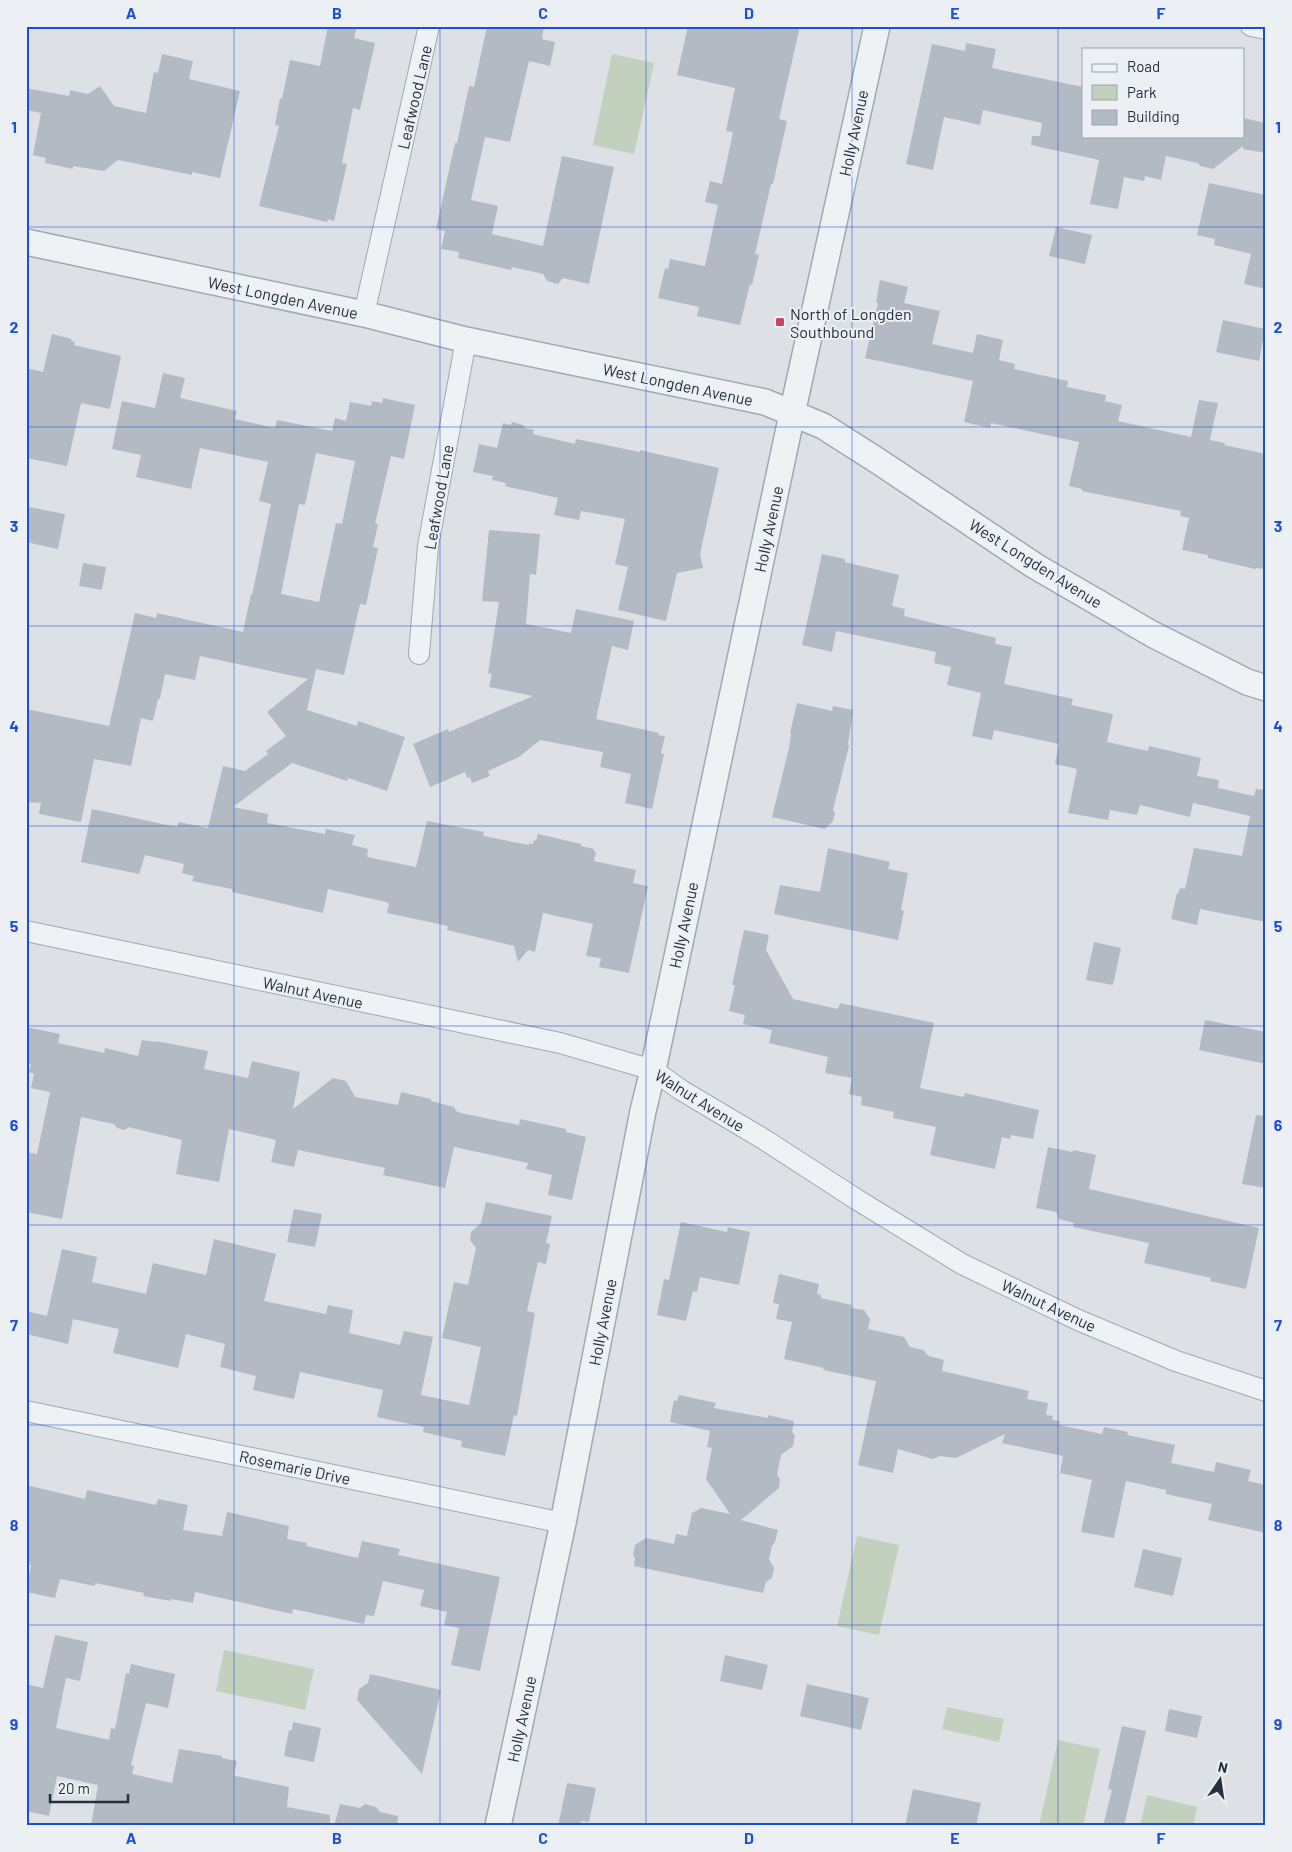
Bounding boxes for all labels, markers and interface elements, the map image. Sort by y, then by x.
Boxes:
text: A [126,3,137,22]
text: B [332,3,342,22]
text: C [538,3,548,22]
text: D [744,3,754,22]
text: E [950,3,960,22]
text: F [1157,3,1166,22]
street label: Leafwood Lane [393,43,435,151]
legend [1082,48,1244,138]
text: Road [1127,57,1160,75]
text: Park [1127,83,1157,101]
street label: Holly Avenue [835,88,871,178]
text: Building [1127,107,1180,125]
text: 1 [11,117,17,136]
text: 1 [1275,117,1281,136]
street label: West Longden Avenue [206,272,360,322]
place label: North of Longden Southbound [790,304,912,341]
marker: North of Longden Southbound [774,316,786,328]
text: 2 [10,317,19,336]
text: 2 [1274,317,1283,336]
street label: West Longden Avenue [601,359,755,409]
street label: Leafwood Lane [419,443,457,551]
street label: Holly Avenue [750,484,786,574]
street label: West Longden Avenue [966,514,1106,612]
text: 3 [10,516,18,535]
text: 3 [1274,516,1282,535]
text: 4 [9,716,19,735]
text: 4 [1273,716,1283,735]
street label: Holly Avenue [665,880,701,970]
text: 5 [10,916,19,935]
text: 5 [1274,916,1283,935]
street label: Walnut Avenue [261,972,365,1012]
street label: Walnut Avenue [652,1065,748,1135]
text: 6 [10,1115,19,1134]
text: 6 [1274,1115,1283,1134]
street label: Walnut Avenue [999,1275,1099,1335]
street label: Holly Avenue [584,1277,620,1367]
text: 7 [10,1315,18,1334]
text: 7 [1274,1315,1282,1334]
street label: Rosemarie Drive [238,1446,352,1488]
text: 8 [10,1515,19,1534]
text: 8 [1274,1515,1283,1534]
street label: Holly Avenue [503,1674,539,1764]
text: 9 [10,1714,18,1733]
text: 9 [1274,1714,1282,1733]
north arrow [1194,1754,1244,1804]
text: N [1217,1758,1229,1776]
scale bar [50,1772,128,1804]
text: 20 m [58,1779,90,1797]
text: A [126,1828,137,1847]
text: B [332,1828,342,1847]
text: C [538,1828,548,1847]
text: D [744,1828,754,1847]
text: E [950,1828,960,1847]
text: F [1157,1828,1166,1847]

